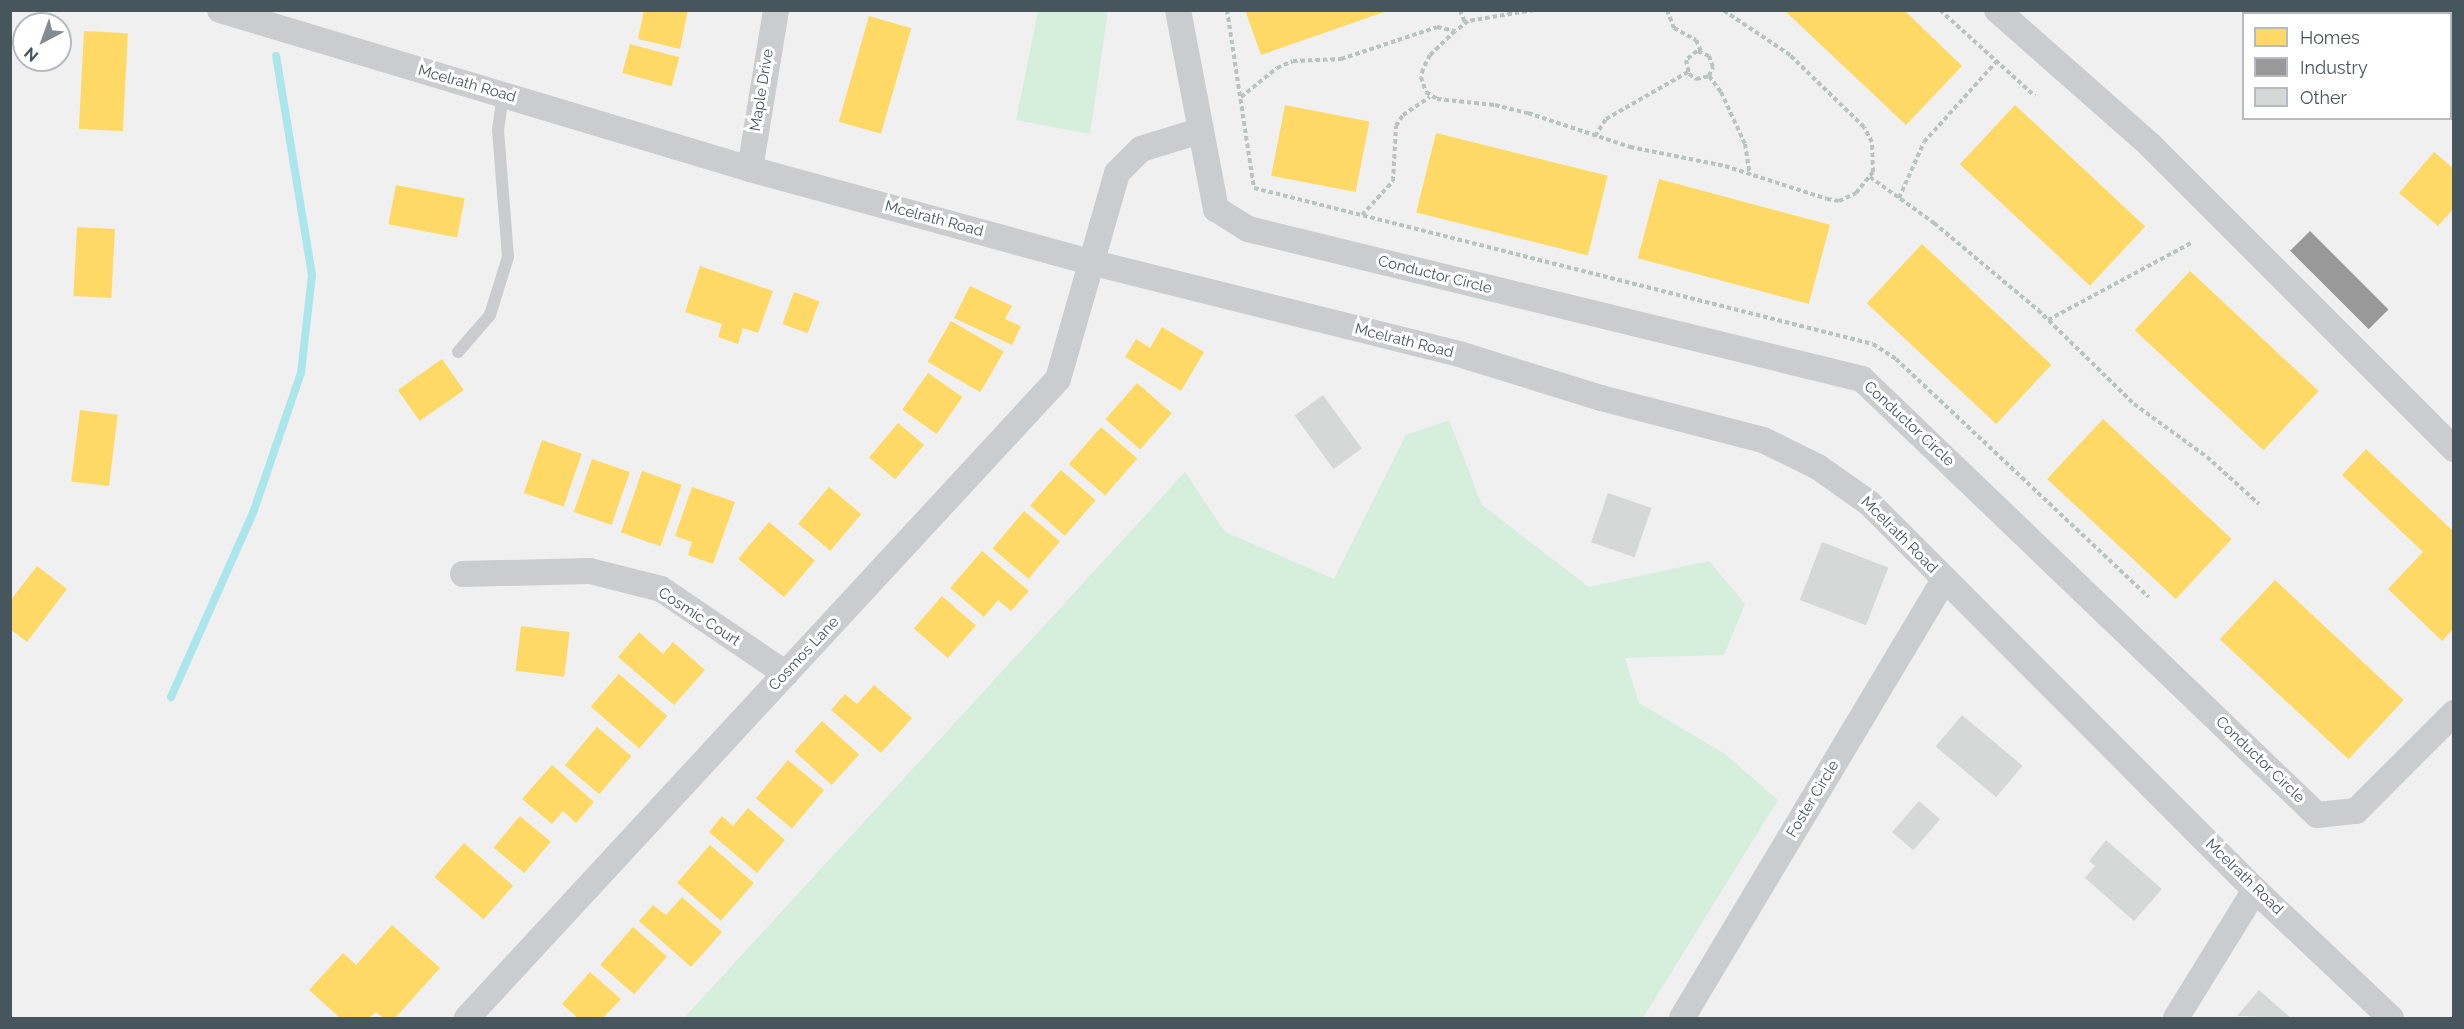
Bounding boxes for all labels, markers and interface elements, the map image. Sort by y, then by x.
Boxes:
north arrow [12,12,72,72]
legend [2242,12,2452,120]
text: Homes [2300,27,2360,48]
text: N [20,43,42,66]
street label: Maple Drive [747,48,777,132]
text: Industry [2300,57,2368,78]
street label: Mcelrath Road [416,61,518,107]
text: Other [2300,87,2347,108]
street label: Mcelrath Road [883,197,985,241]
street label: Conductor Circle [1376,252,1494,298]
street label: Mcelrath Road [1353,320,1455,362]
street label: Conductor Circle [1860,378,1958,470]
street label: Mcelrath Road [1857,493,1941,577]
street label: Cosmic Court [655,584,743,650]
street label: Cosmos Lane [765,613,843,695]
street label: Conductor Circle [2212,713,2308,807]
street label: Foster Circle [1783,757,1843,841]
street label: Mcelrath Road [2201,835,2287,919]

